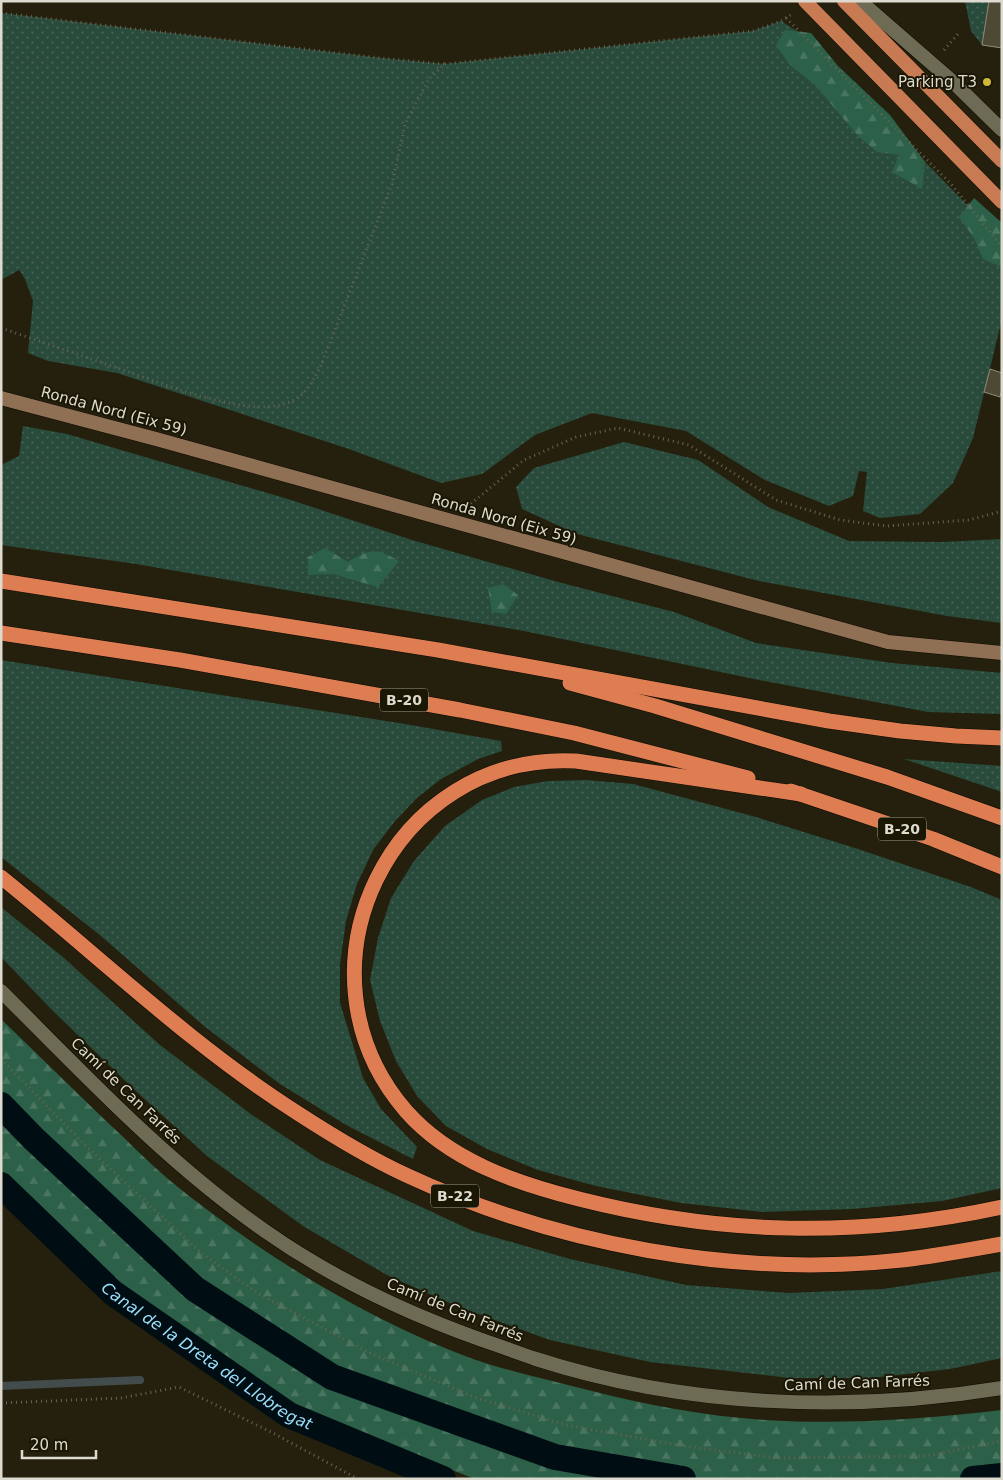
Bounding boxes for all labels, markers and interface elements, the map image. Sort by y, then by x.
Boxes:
place label: Parking T3 [898,73,977,91]
marker: Parking T3 [981,76,993,88]
street label: Ronda Nord (Eix 59) [39,383,189,439]
street label: Ronda Nord (Eix 59) [429,490,579,548]
road number: B-20 [380,688,428,712]
road number: B-20 [878,818,926,841]
street label: Camí de Can Farrés [67,1034,185,1148]
road number: B-22 [431,1184,479,1208]
street label: Camí de Can Farrés [384,1274,526,1346]
water label: Canal de la Dreta del Llobregat [98,1278,316,1434]
street label: Camí de Can Farrés [784,1371,930,1395]
scale bar [22,1428,96,1460]
text: 20 m [30,1436,68,1454]

